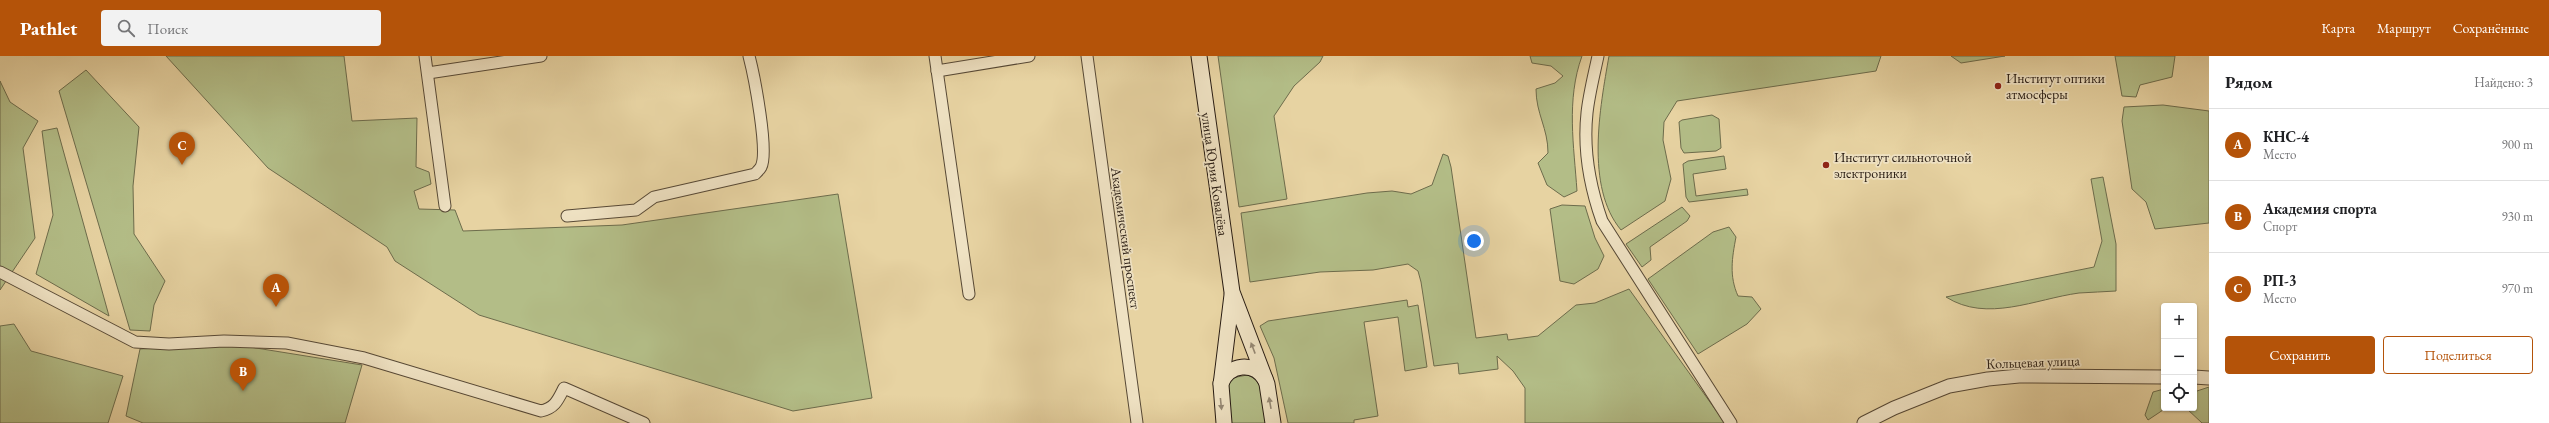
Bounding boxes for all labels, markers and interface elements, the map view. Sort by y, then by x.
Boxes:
search box [101,10,381,46]
text: Pathlet [20,16,77,41]
icon: search [115,17,137,39]
text: Поиск [147,19,188,38]
text: Карта [2322,19,2355,37]
text: Маршрут [2377,19,2431,37]
text: Сохранённые [2453,19,2529,37]
place label: Институт оптики атмосферы [2006,69,2106,103]
text: Рядом [2225,71,2273,93]
text: Найдено: 3 [2474,74,2533,91]
marker: Институт оптики атмосферы [1993,81,2003,91]
street label: улица Юрия Ковалёва [1197,111,1233,237]
text: КНС-4 [2263,127,2309,146]
pin: C [169,132,195,165]
text: A [2233,136,2243,153]
text: 900 m [2502,136,2533,153]
text: Место [2263,146,2296,163]
place label: Институт сильноточной электроники [1834,148,1972,182]
marker: Институт сильноточной электроники [1821,160,1831,170]
street label: Академический проспект [1107,165,1145,310]
text: Академия спорта [2263,199,2377,218]
text: B [2234,208,2242,225]
text: 930 m [2502,208,2533,225]
text: Спорт [2263,218,2297,235]
your location [1464,231,1484,251]
text: РП-3 [2263,271,2297,290]
pin: A [263,274,289,307]
text: C [2233,280,2243,297]
text: 970 m [2502,280,2533,297]
text: Место [2263,290,2296,307]
map controls [2161,303,2197,411]
button: + [2161,303,2197,339]
button: Сохранить [2225,336,2375,374]
button: Поделиться [2383,336,2533,374]
button: − [2161,339,2197,375]
one-way arrow [1249,341,1255,353]
street label: Кольцевая улица [1986,351,2081,373]
pin: B [230,358,256,391]
button: locate [2161,375,2197,411]
one-way arrow [1267,397,1273,410]
one-way arrow [1218,398,1225,410]

